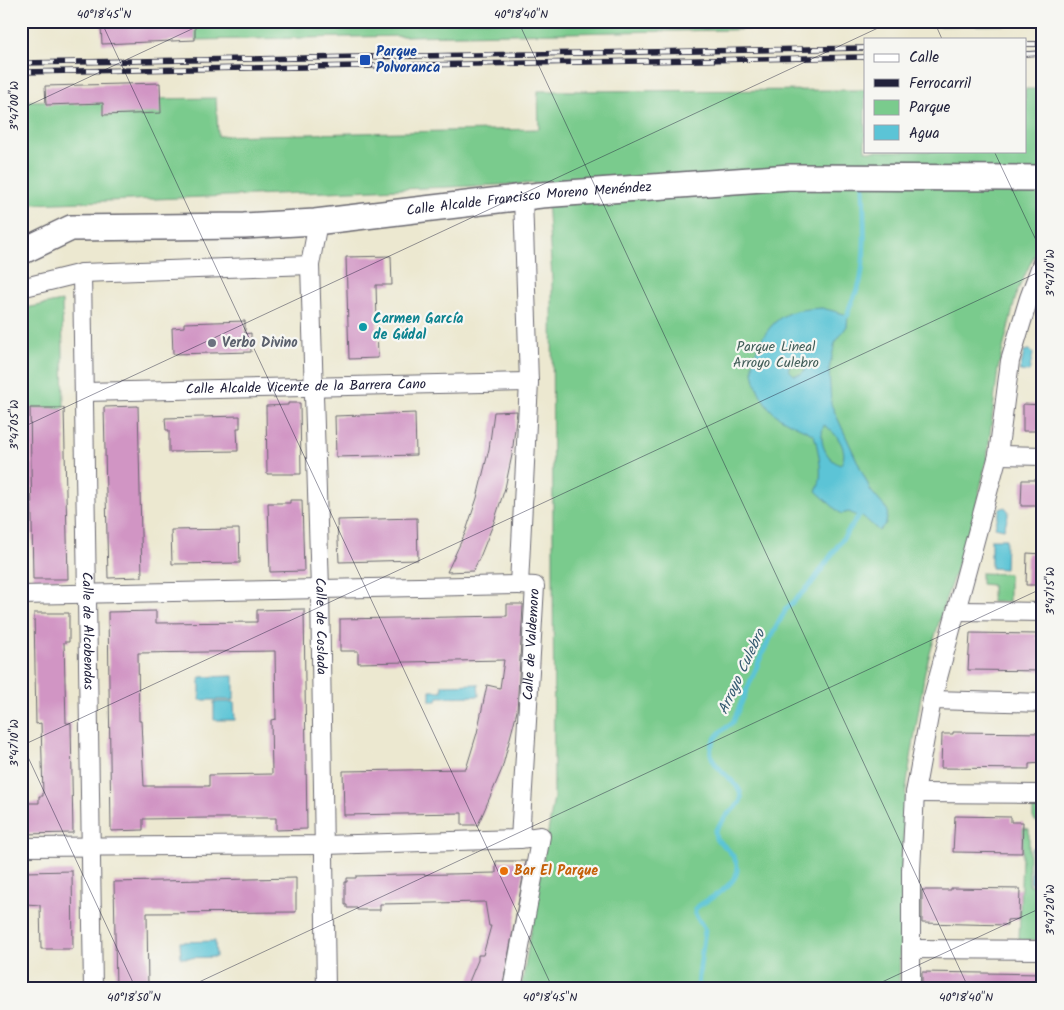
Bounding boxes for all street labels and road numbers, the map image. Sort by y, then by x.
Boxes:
street label: Calle Alcalde Francisco Moreno Menéndez [405,176,653,222]
street label: Calle Alcalde Vicente de la Barrera Cano [186,373,426,401]
street label: Calle de Alcobendas [76,572,99,690]
street label: Calle de Coslada [309,577,332,675]
street label: Calle de Valdemoro [517,588,546,701]

